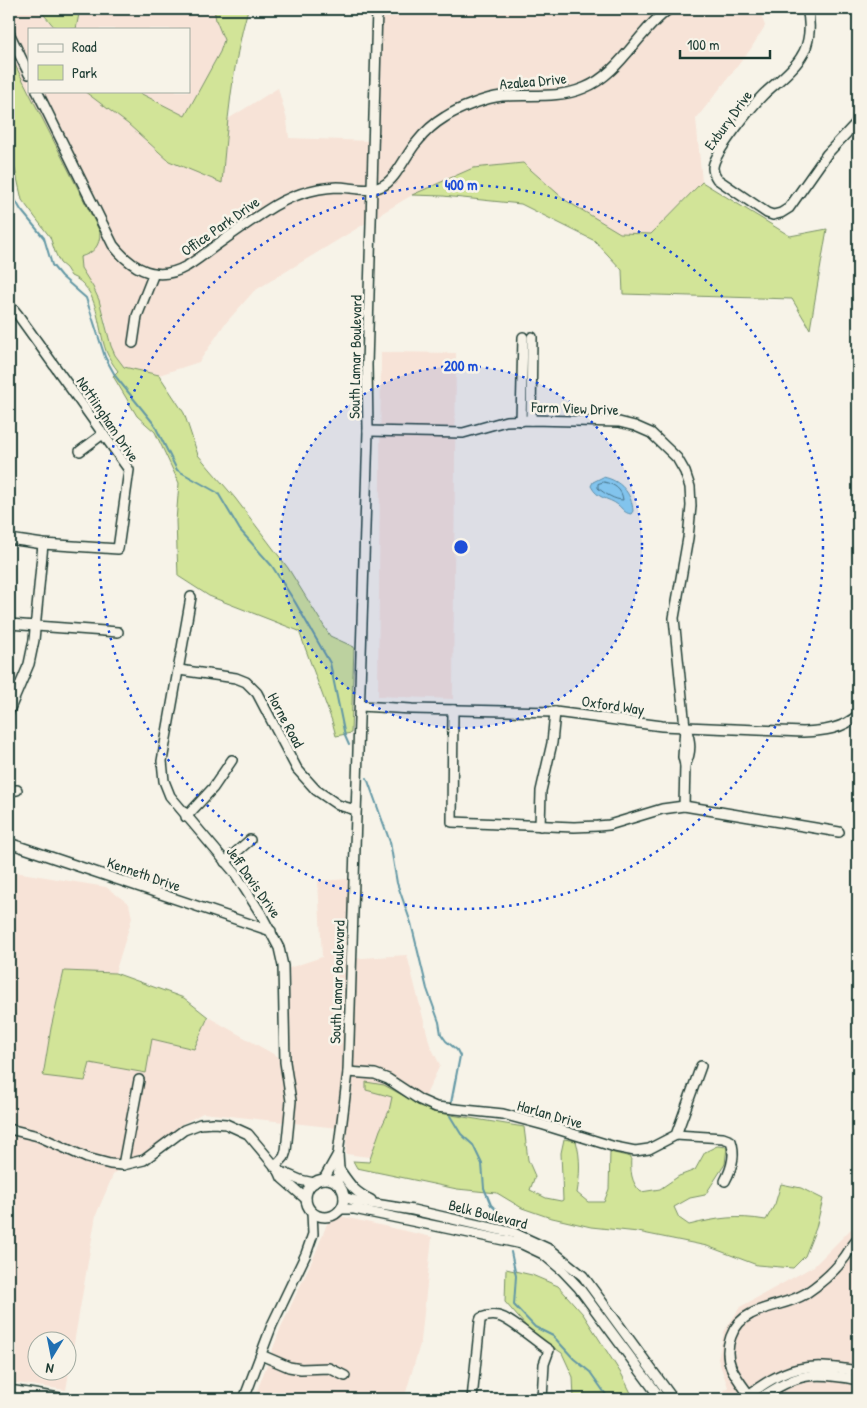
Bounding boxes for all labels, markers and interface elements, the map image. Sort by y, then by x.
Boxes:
legend [28,28,190,92]
scale bar [680,28,770,60]
text: 100 m [687,34,720,55]
text: Road [72,36,97,57]
text: Park [72,62,97,83]
street label: Azalea Drive [499,68,567,94]
street label: Exbury Drive [699,86,757,154]
text: 400 m [445,174,477,195]
street label: Office Park Drive [176,191,264,261]
street label: South Lamar Boulevard [343,295,367,419]
text: 200 m [444,355,478,376]
street label: Nottiingham Drive [72,372,144,466]
street label: Farm View Drive [530,396,619,420]
centre of rings [452,538,470,556]
street label: Horne Road [263,689,309,751]
street label: Oxford Way [580,690,646,720]
street label: Jeff Davis Drive [222,842,286,922]
street label: Kenneth Drive [104,852,184,896]
street label: South Lamar Boulevard [324,920,350,1044]
street label: Harlan Drive [515,1095,585,1133]
street label: Belk Boulevard [446,1194,530,1234]
north arrow [28,1330,78,1380]
text: N [44,1359,55,1379]

